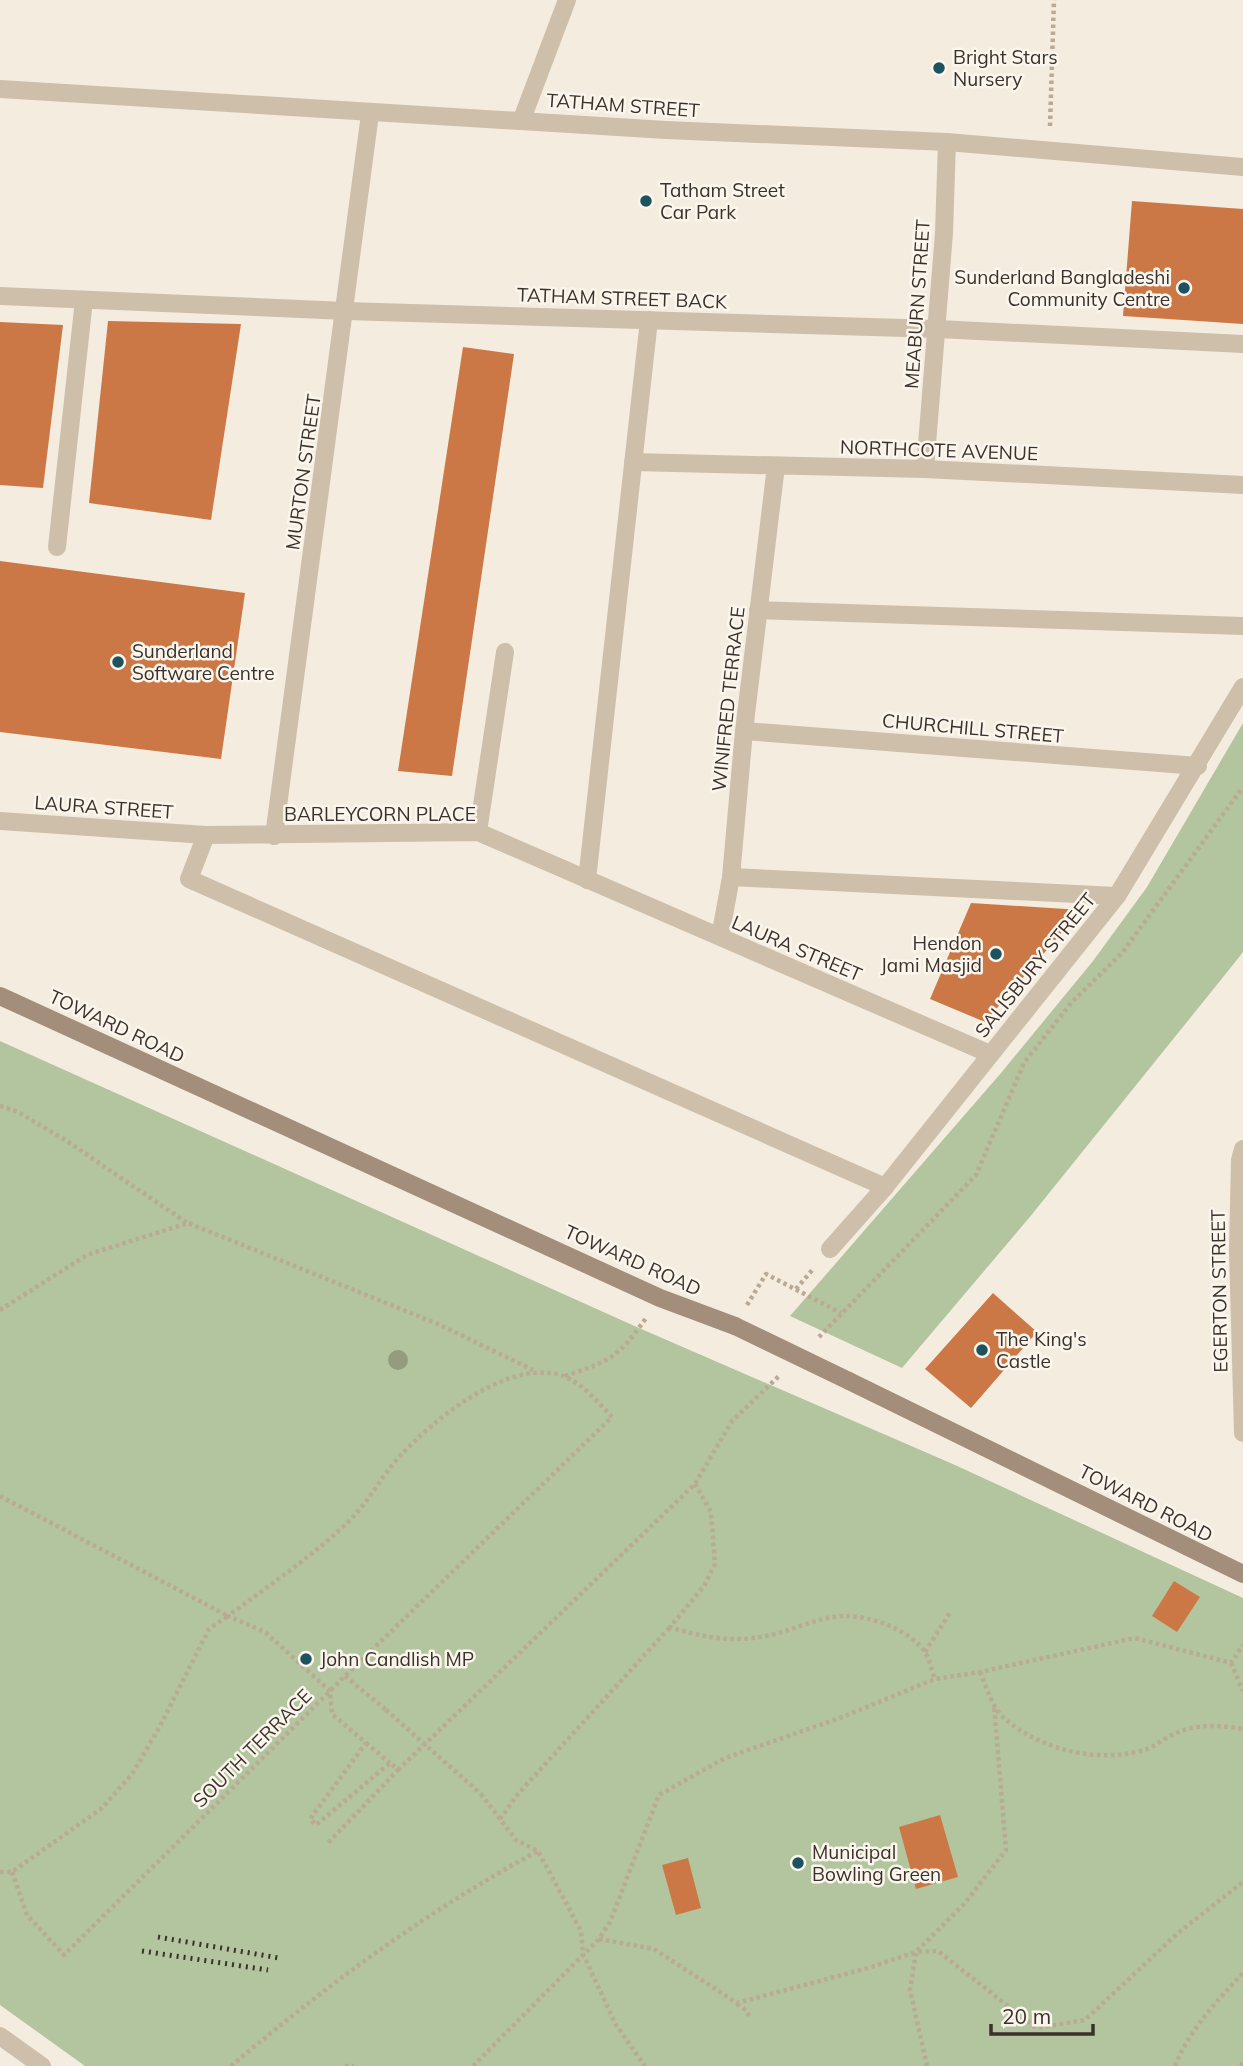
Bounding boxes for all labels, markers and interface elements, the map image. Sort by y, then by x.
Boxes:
place label: Bright Stars Nursery [953,45,1058,91]
marker: Bright Stars Nursery [931,60,947,76]
street label: TATHAM STREET [546,88,701,122]
place label: Tatham Street Car Park [660,178,785,224]
marker: Tatham Street Car Park [638,193,654,209]
street label: MEABURN STREET [899,218,935,390]
place label: Sunderland Bangladeshi Community Centre [954,265,1170,311]
marker: Sunderland Bangladeshi Community Centre [1176,280,1192,296]
street label: TATHAM STREET BACK [517,282,728,314]
street label: MURTON STREET [280,392,326,551]
street label: NORTHCOTE AVENUE [839,435,1039,465]
street label: WINIFRED TERRACE [706,605,750,793]
place label: Sunderland Software Centre [132,639,275,685]
marker: Sunderland Software Centre [110,654,126,670]
street label: CHURCHILL STREET [881,708,1065,748]
street label: LAURA STREET [34,790,175,824]
street label: BARLEYCORN PLACE [284,802,476,826]
street label: SALISBURY STREET [969,888,1101,1042]
street label: LAURA STREET [728,910,866,986]
place label: Hendon Jami Masjid [881,931,982,977]
marker: Hendon Jami Masjid [988,946,1004,962]
street label: TOWARD ROAD [45,984,189,1068]
street label: EGERTON STREET [1206,1209,1232,1373]
street label: TOWARD ROAD [561,1219,705,1301]
place label: The King's Castle [996,1327,1087,1373]
marker: The King's Castle [974,1342,990,1358]
street label: TOWARD ROAD [1075,1459,1217,1547]
place label: John Candlish MP [320,1647,474,1671]
marker: John Candlish MP [298,1651,314,1667]
street label: SOUTH TERRACE [188,1684,316,1812]
place label: Municipal Bowling Green [812,1840,941,1886]
marker: Municipal Bowling Green [790,1855,806,1871]
scale bar [991,1993,1092,2037]
text: 20 m [1002,2003,1051,2029]

